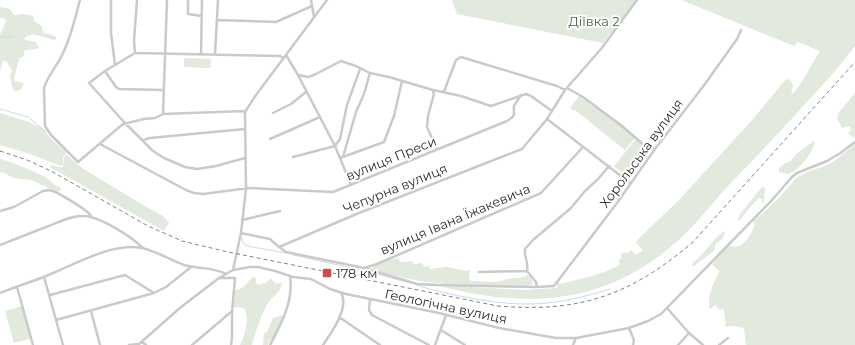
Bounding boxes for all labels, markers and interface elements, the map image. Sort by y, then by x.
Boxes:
park label: Діївка 2 [568,13,620,29]
street label: Хорольська вулиця [596,95,686,211]
street label: вулиця Преси [343,133,439,183]
street label: Чепурна вулиця [341,160,449,216]
street label: вулиця Івана Їжакевича [378,180,532,258]
place label: 178 км [336,265,378,281]
marker: 178 км [321,267,333,279]
street label: Геологічна вулиця [383,285,509,327]

